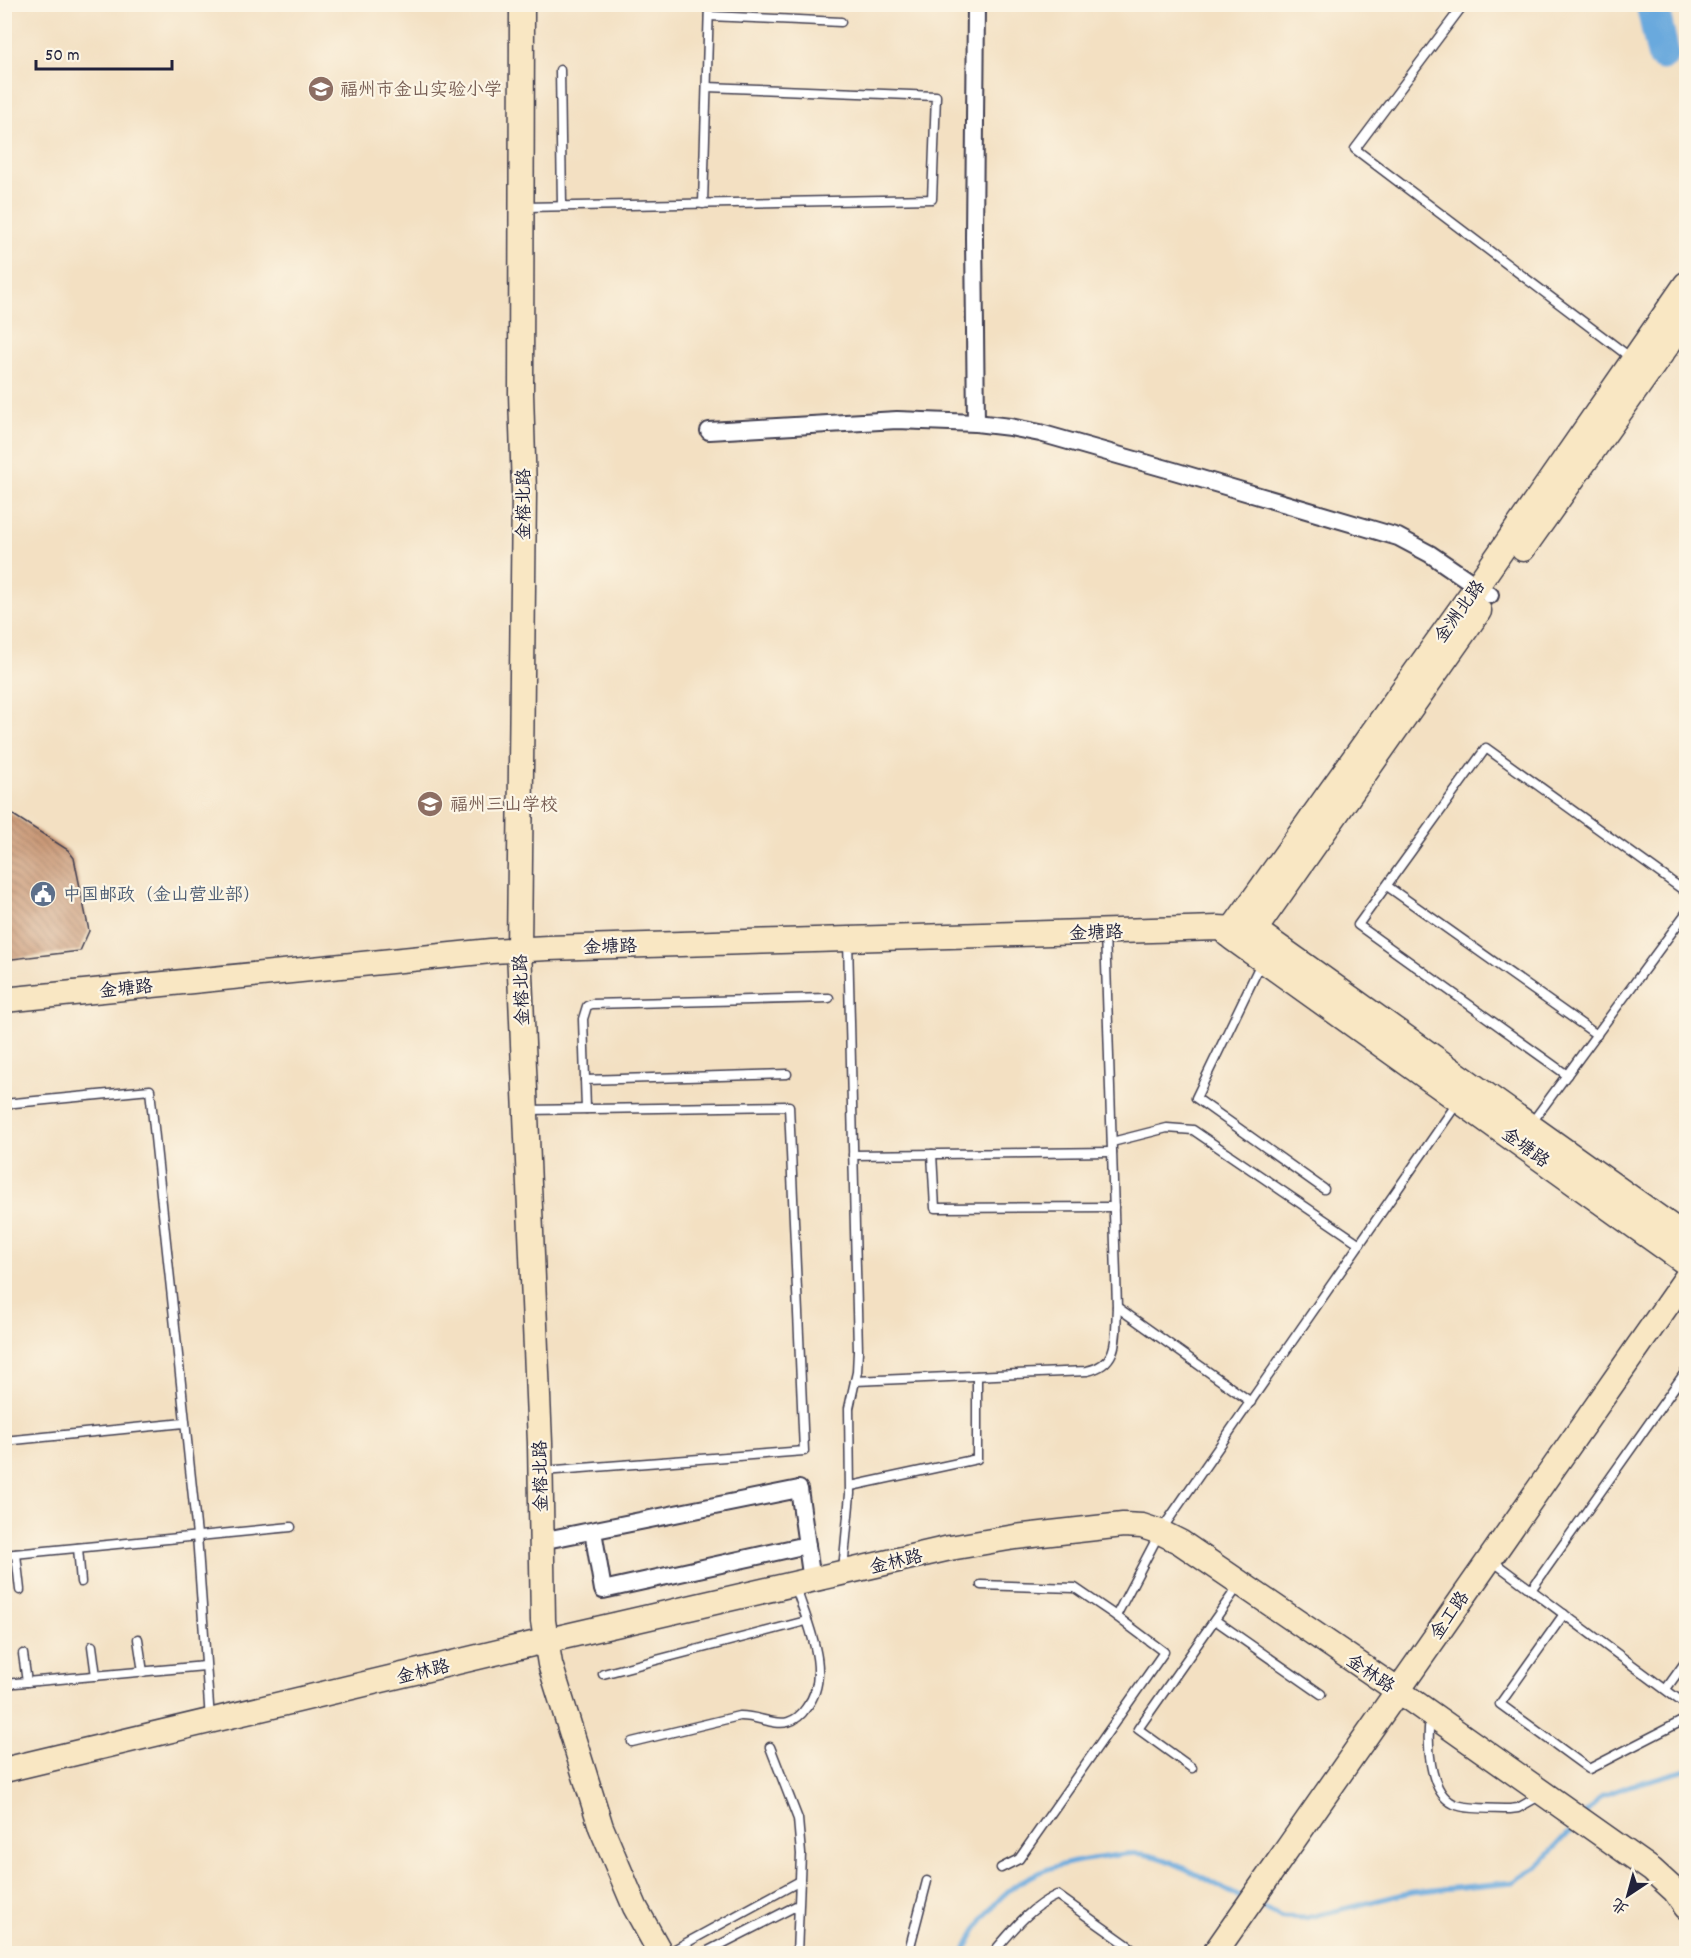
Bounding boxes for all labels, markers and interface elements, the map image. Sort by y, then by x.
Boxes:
scale bar [36,33,172,71]
text: 50 m [45,44,80,69]
school or university icon: 福州市金山实验小学 [306,74,336,104]
place label: 福州市金山实验小学 [340,79,502,104]
street label: 金榕北路 [513,468,538,540]
street label: 金洲北路 [1430,576,1492,649]
school or university icon: 福州三山学校 [415,789,445,819]
place label: 福州三山学校 [450,794,558,819]
public building icon: 中国邮政（金山营业部） [28,879,58,909]
place label: 中国邮政（金山营业部） [63,884,261,909]
street label: 金塘路 [1069,921,1124,948]
street label: 金塘路 [583,935,638,962]
street label: 金榕北路 [510,953,537,1026]
street label: 金塘路 [98,975,154,1006]
street label: 金塘路 [1495,1123,1554,1175]
street label: 金榕北路 [529,1440,556,1512]
street label: 金林路 [867,1545,926,1582]
street label: 金工路 [1425,1587,1477,1646]
street label: 金林路 [1340,1650,1399,1701]
street label: 金林路 [394,1655,453,1692]
north arrow [1598,1865,1658,1925]
text: 北 [1607,1891,1634,1919]

